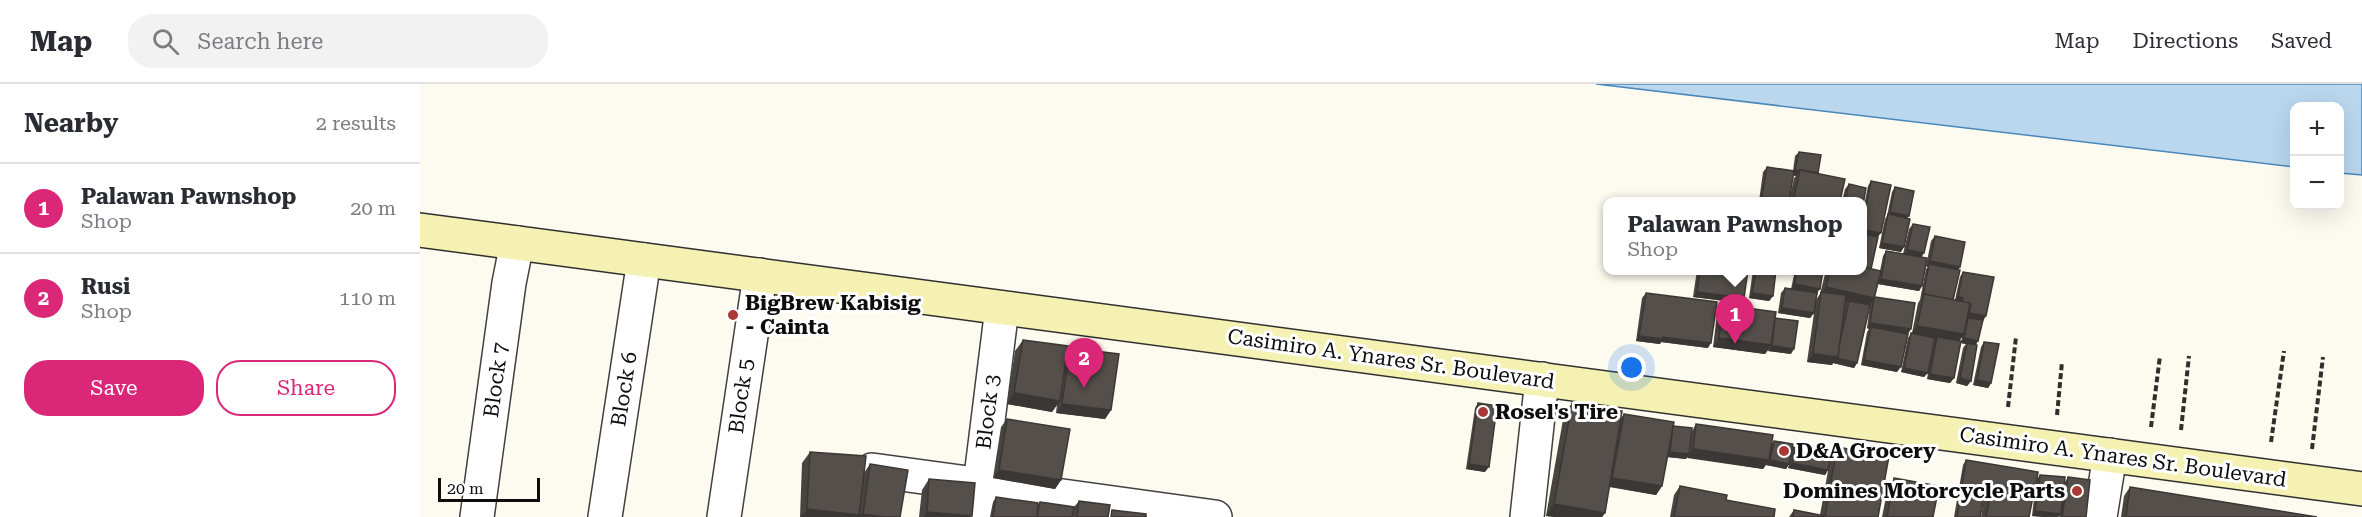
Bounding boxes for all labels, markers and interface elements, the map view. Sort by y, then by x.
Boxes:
search box [128,14,548,68]
text: Map [30,25,92,58]
icon: search [149,25,182,58]
text: Search here [197,29,323,54]
text: Map [2055,29,2099,53]
text: Directions [2132,29,2238,53]
text: Saved [2271,29,2332,53]
map controls [2290,102,2344,210]
button: + [2290,102,2344,156]
text: Nearby [24,108,118,138]
text: 2 results [316,111,396,135]
button: − [2290,156,2344,210]
text: Palawan Pawnshop [81,184,296,209]
text: 1 [38,196,49,220]
text: 20 m [350,196,396,220]
popup [1603,197,1867,275]
text: Shop [81,209,132,233]
text: Palawan Pawnshop [1627,212,1843,237]
text: Shop [1627,237,1678,261]
text: Rusi [81,274,130,299]
text: 2 [38,286,49,310]
text: 110 m [339,286,396,310]
place label: BigBrew Kabisig - Cainta [745,291,921,339]
pin: 1 [1716,294,1754,344]
text: Shop [81,299,132,323]
marker: BigBrew Kabisig - Cainta [726,308,740,322]
street label: Casimiro A. Ynares Sr. Boulevard [1226,324,1557,394]
pin: 2 [1064,338,1104,388]
street label: Block 7 [479,341,513,419]
street label: Block 6 [606,350,642,428]
your location [1617,353,1646,382]
street label: Block 5 [724,357,758,435]
button: Save [24,360,204,416]
button: Share [216,360,396,416]
street label: Block 3 [971,373,1005,451]
place label: Rosel's Tire [1495,400,1618,424]
marker: Rosel's Tire [1476,405,1490,419]
street label: Casimiro A. Ynares Sr. Boulevard [1958,422,2289,492]
place label: D&A Grocery [1796,439,1936,463]
marker: D&A Grocery [1777,444,1791,458]
scale bar [438,475,540,502]
text: 20 m [447,479,484,498]
place label: Domines Motorcycle Parts [1783,479,2065,503]
marker: Domines Motorcycle Parts [2070,484,2084,498]

